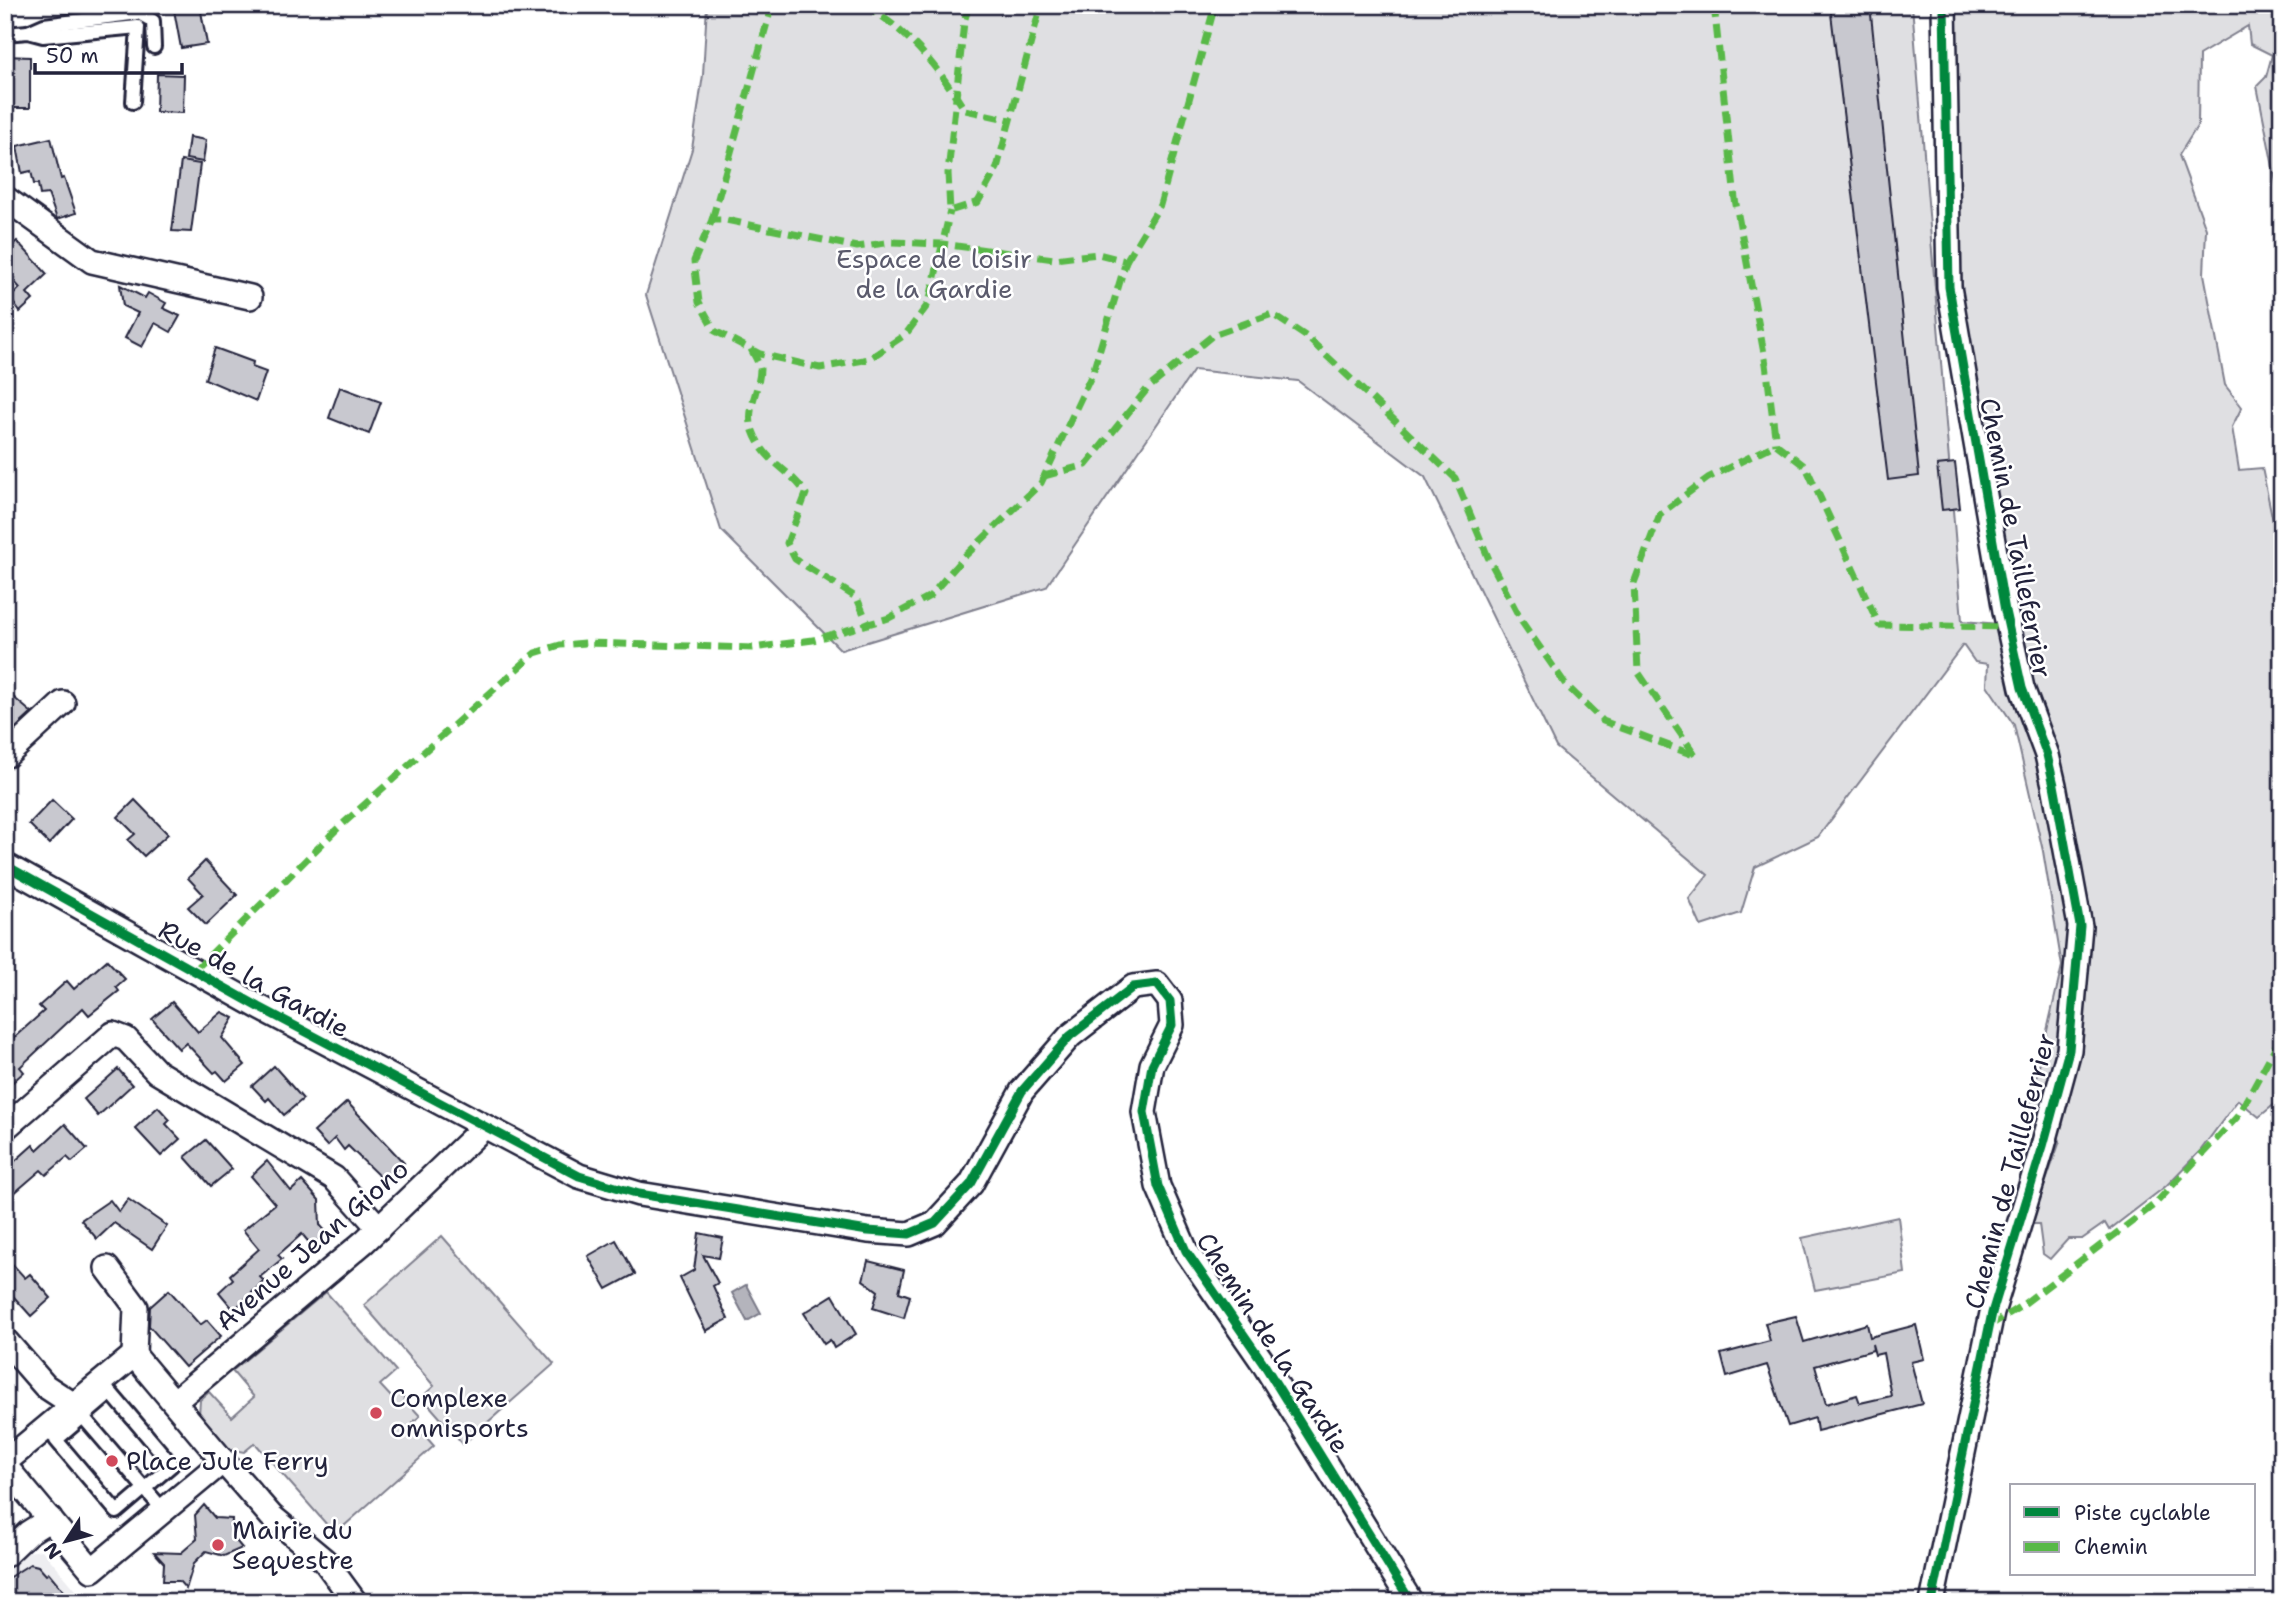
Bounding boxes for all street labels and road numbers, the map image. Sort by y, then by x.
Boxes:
street label: Chemin de Tailleferrier [1972,395,2061,681]
street label: Rue de la Gardie [153,912,356,1045]
street label: Chemin de Tailleferrier [1956,1029,2063,1313]
street label: Avenue Jean Giono [208,1151,416,1338]
street label: Chemin de la Gardie [1189,1225,1358,1460]

